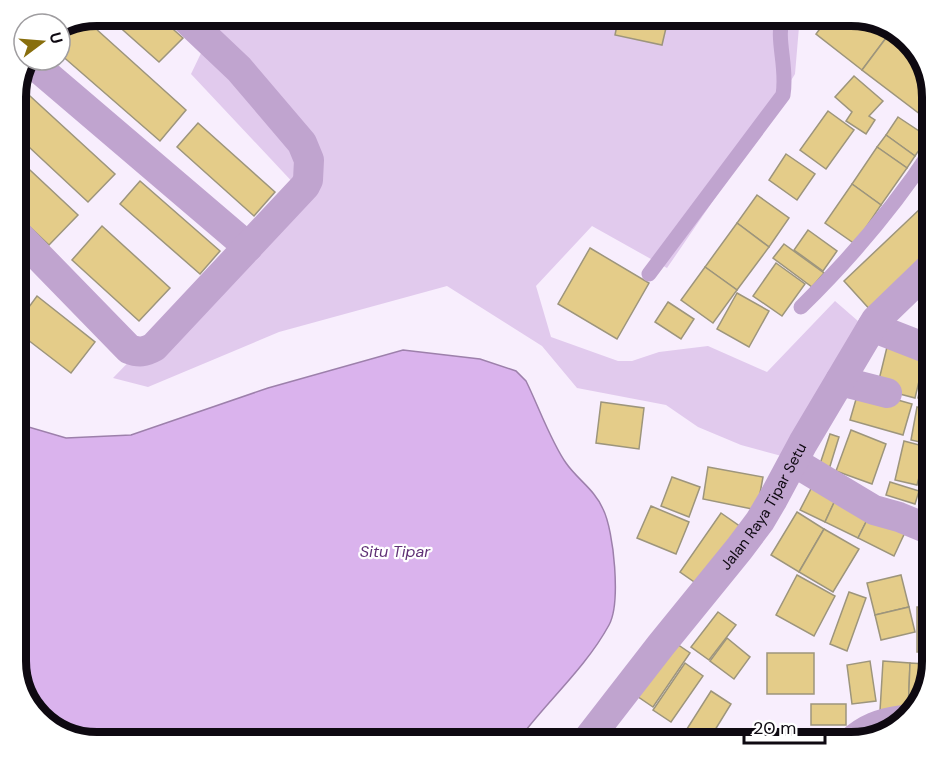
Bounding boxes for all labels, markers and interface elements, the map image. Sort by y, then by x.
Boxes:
north arrow [12,12,72,72]
text: U [44,30,68,46]
street label: Jalan Raya Tipar Setu [716,439,811,574]
water label: Situ Tipar [360,541,431,562]
scale bar [744,707,825,745]
text: 20 m [753,716,796,740]

